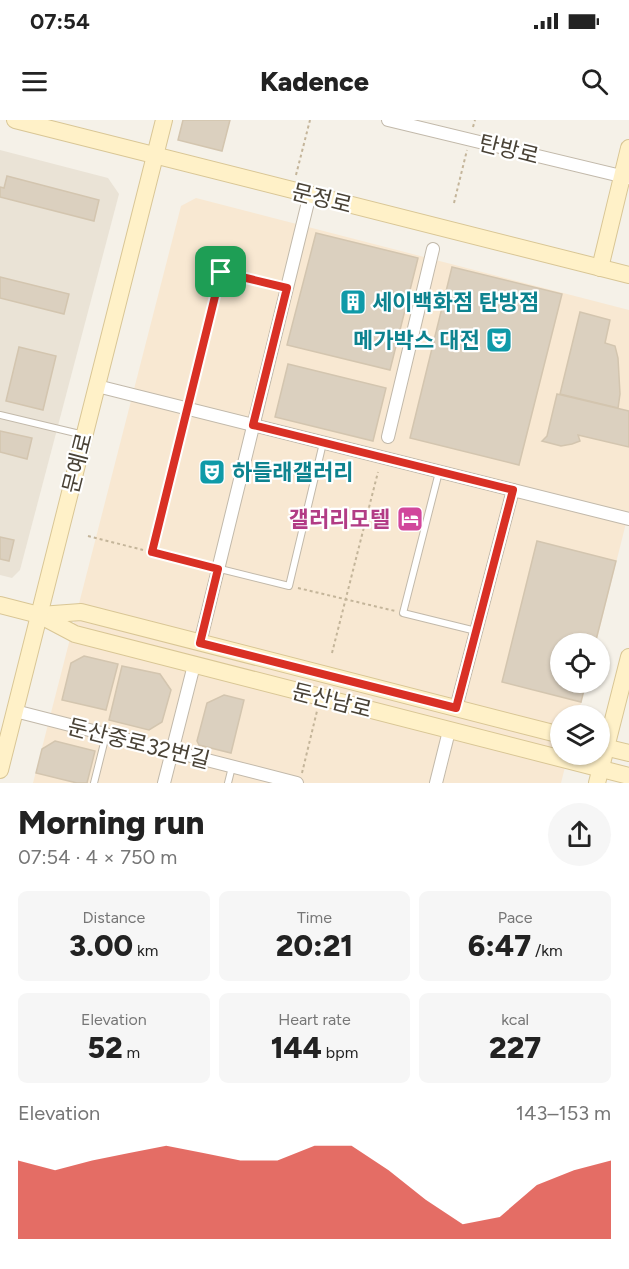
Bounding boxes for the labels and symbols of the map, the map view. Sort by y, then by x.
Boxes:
street label: 탄방로 [476,129,542,170]
street label: 문정로 [289,178,355,219]
pin [195,246,246,297]
building icon: 세이백화점 탄방점 [338,287,368,317]
place label: 세이백화점 탄방점 [372,289,539,316]
theatre icon: 메가박스 대전 [484,325,514,355]
place label: 메가박스 대전 [353,327,480,354]
street label: 문예로 [57,430,98,496]
theatre icon: 하들래갤러리 [197,457,227,487]
place label: 하들래갤러리 [232,459,353,486]
hotel icon: 갤러리모텔 [395,504,425,534]
place label: 갤러리모텔 [289,506,390,533]
street label: 둔산남로 [289,678,374,723]
street label: 둔산중로32번길 [65,713,213,774]

